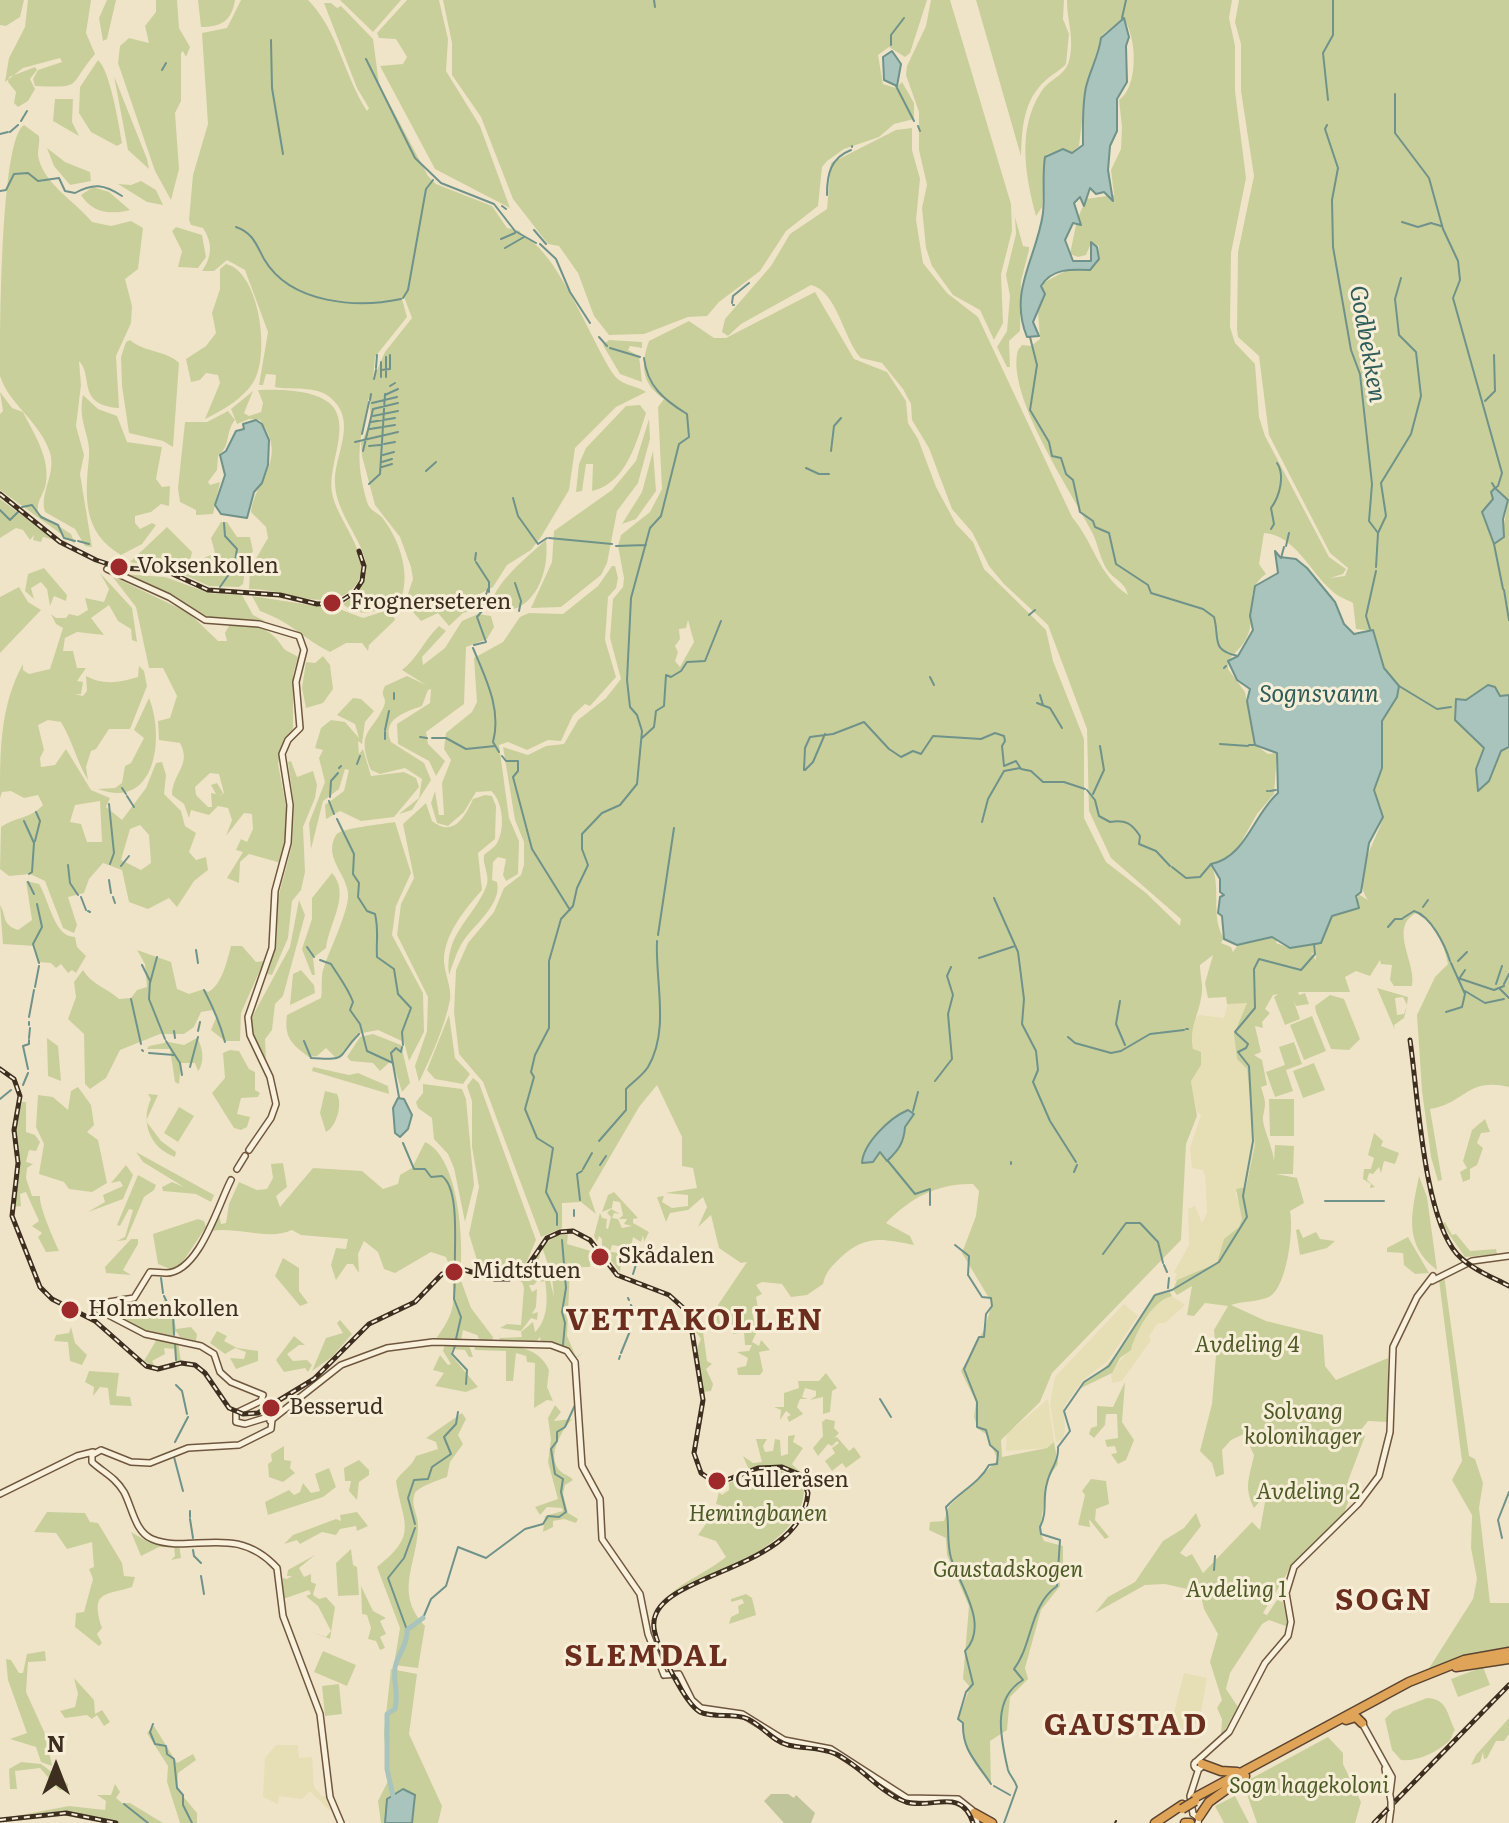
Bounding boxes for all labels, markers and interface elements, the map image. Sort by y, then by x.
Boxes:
water label: Godbekken [1343,283,1391,405]
place label: Voksenkollen [137,554,279,580]
marker: Voksenkollen [108,556,130,578]
place label: Frognerseteren [350,590,511,616]
marker: Frognerseteren [321,592,343,614]
water label: Sognsvann [1259,681,1379,709]
place label: Skådalen [618,1244,715,1270]
marker: Skådalen [589,1246,611,1268]
place label: Midtstuen [472,1259,581,1285]
marker: Midtstuen [443,1261,465,1283]
place label: Holmenkollen [88,1297,239,1323]
marker: Holmenkollen [59,1299,81,1321]
district label: VETTAKOLLEN [566,1303,824,1339]
park label: Avdeling 4 [1195,1333,1299,1359]
place label: Besserud [289,1395,384,1421]
marker: Besserud [260,1397,282,1419]
park label: Solvang kolonihager [1244,1400,1362,1452]
place label: Gulleråsen [735,1468,849,1494]
marker: Gulleråsen [706,1470,728,1492]
park label: Avdeling 2 [1256,1480,1360,1506]
park label: Hemingbanen [688,1502,828,1528]
park label: Gaustadskogen [933,1558,1083,1584]
park label: Avdeling 1 [1185,1578,1287,1604]
district label: SOGN [1335,1583,1433,1619]
district label: SLEMDAL [564,1639,730,1675]
district label: GAUSTAD [1044,1708,1208,1744]
text: N [47,1726,65,1759]
north arrow [16,1727,96,1807]
park label: Sogn hagekoloni [1229,1774,1389,1800]

